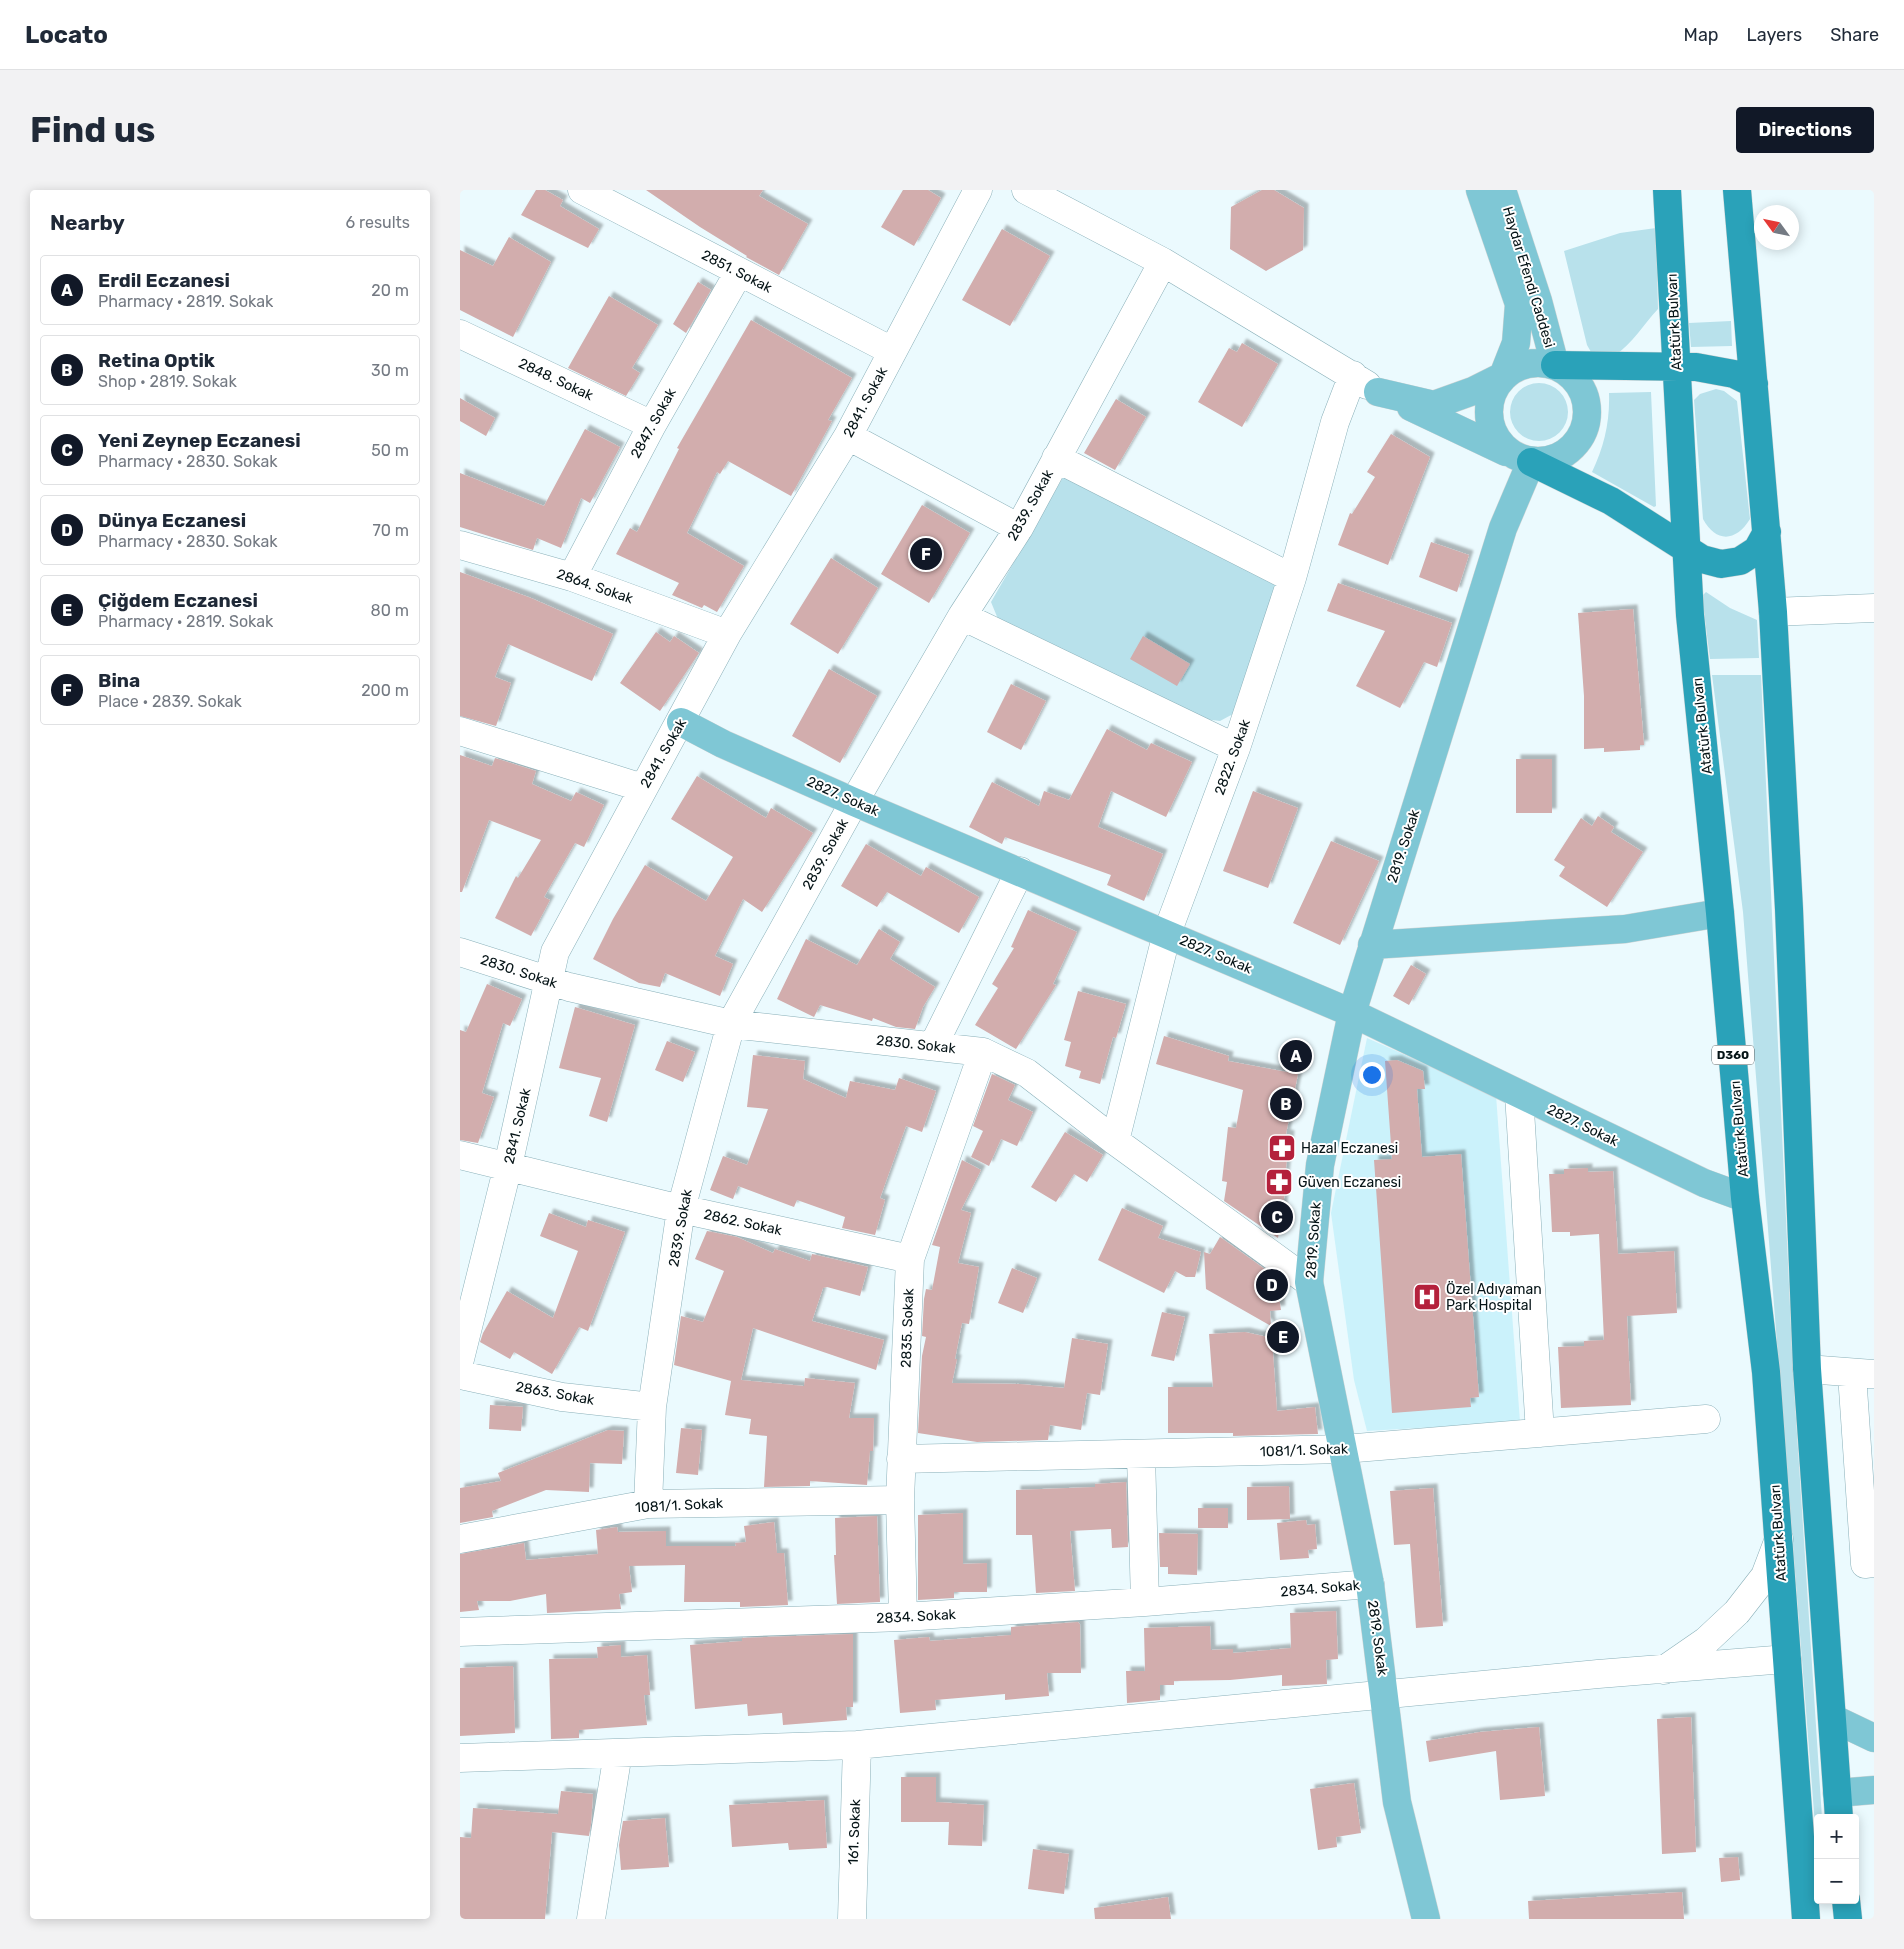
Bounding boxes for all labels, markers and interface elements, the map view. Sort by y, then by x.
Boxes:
text: Locato [25,21,108,49]
text: Map [1684,24,1719,46]
text: Layers [1747,24,1802,46]
text: Share [1830,24,1879,46]
button: Directions [1736,107,1874,153]
text: Find us [30,109,155,151]
street label: Haydar Efendi Caddesi [1499,205,1558,350]
north arrow [1754,205,1799,250]
text: Nearby [50,210,125,235]
text: 6 results [345,213,410,232]
street label: 2851. Sokak [699,246,776,297]
text: Erdil Eczanesi [98,269,230,292]
street label: Atatürk Bulvarı [1663,273,1686,371]
text: A [61,281,73,300]
text: 20 m [371,281,409,300]
text: Pharmacy · 2819. Sokak [98,292,273,311]
text: Retina Optik [98,349,215,372]
street label: 2848. Sokak [516,355,596,404]
text: B [61,361,73,380]
text: 30 m [371,361,409,380]
street label: 2841. Sokak [840,363,891,440]
text: Shop · 2819. Sokak [98,372,237,391]
street label: 2847. Sokak [627,385,680,461]
text: Yeni Zeynep Eczanesi [98,429,301,452]
text: C [61,441,73,460]
text: 50 m [371,441,409,460]
text: Pharmacy · 2830. Sokak [98,452,277,471]
street label: 2839. Sokak [1004,466,1057,544]
text: Dünya Eczanesi [98,509,246,532]
text: D [61,521,73,540]
text: 70 m [372,521,409,540]
text: Pharmacy · 2830. Sokak [98,532,277,551]
pin: F [910,535,942,573]
street label: 2864. Sokak [554,565,636,608]
text: Çiğdem Eczanesi [98,589,258,612]
text: E [62,601,72,620]
text: 80 m [371,601,409,620]
text: Pharmacy · 2819. Sokak [98,612,273,631]
text: Bina [98,669,140,692]
street label: Atatürk Bulvarı [1689,677,1716,775]
text: F [62,681,72,700]
text: 200 m [361,681,409,700]
text: Place · 2839. Sokak [98,692,242,711]
street label: 2841. Sokak [637,715,690,791]
street label: 2822. Sokak [1211,716,1254,797]
street label: 2827. Sokak [804,773,882,820]
street label: 2819. Sokak [1384,807,1424,885]
street label: 2839. Sokak [799,815,852,893]
street label: 2827. Sokak [1177,932,1255,978]
street label: 2830. Sokak [478,951,560,992]
street label: 2830. Sokak [875,1032,957,1057]
pin: A [1280,1037,1312,1075]
road number: D360 [1712,1046,1754,1064]
your location [1359,1062,1385,1088]
street label: Atatürk Bulvarı [1727,1080,1752,1178]
pin: B [1270,1085,1302,1123]
street label: 2841. Sokak [501,1086,535,1166]
street label: 2827. Sokak [1544,1101,1622,1150]
pharmacy icon: Hazal Eczanesi [1267,1133,1297,1163]
place label: Hazal Eczanesi [1301,1140,1398,1157]
pharmacy icon: Güven Eczanesi [1264,1167,1294,1197]
place label: Güven Eczanesi [1298,1174,1401,1191]
street label: 2839. Sokak [665,1187,696,1268]
pin: C [1261,1198,1293,1236]
street label: 2819. Sokak [1302,1201,1325,1279]
street label: 2862. Sokak [702,1206,784,1239]
pin: D [1256,1266,1288,1304]
place label: Özel Adıyaman Park Hospital [1446,1281,1542,1314]
hospital icon: Özel Adıyaman Park Hospital [1412,1282,1442,1312]
street label: 2835. Sokak [898,1287,917,1368]
pin: E [1267,1318,1299,1356]
street label: 2863. Sokak [514,1378,596,1409]
street label: 1081/1. Sokak [1260,1440,1349,1461]
street label: Atatürk Bulvarı [1767,1484,1790,1582]
street label: 1081/1. Sokak [635,1495,724,1516]
street label: 2834. Sokak [1280,1576,1361,1600]
street label: 2819. Sokak [1364,1599,1391,1678]
street label: 2834. Sokak [876,1606,957,1627]
street label: 161. Sokak [845,1798,864,1865]
map controls [1814,1814,1859,1904]
button: + [1814,1814,1859,1859]
button: − [1814,1859,1859,1904]

